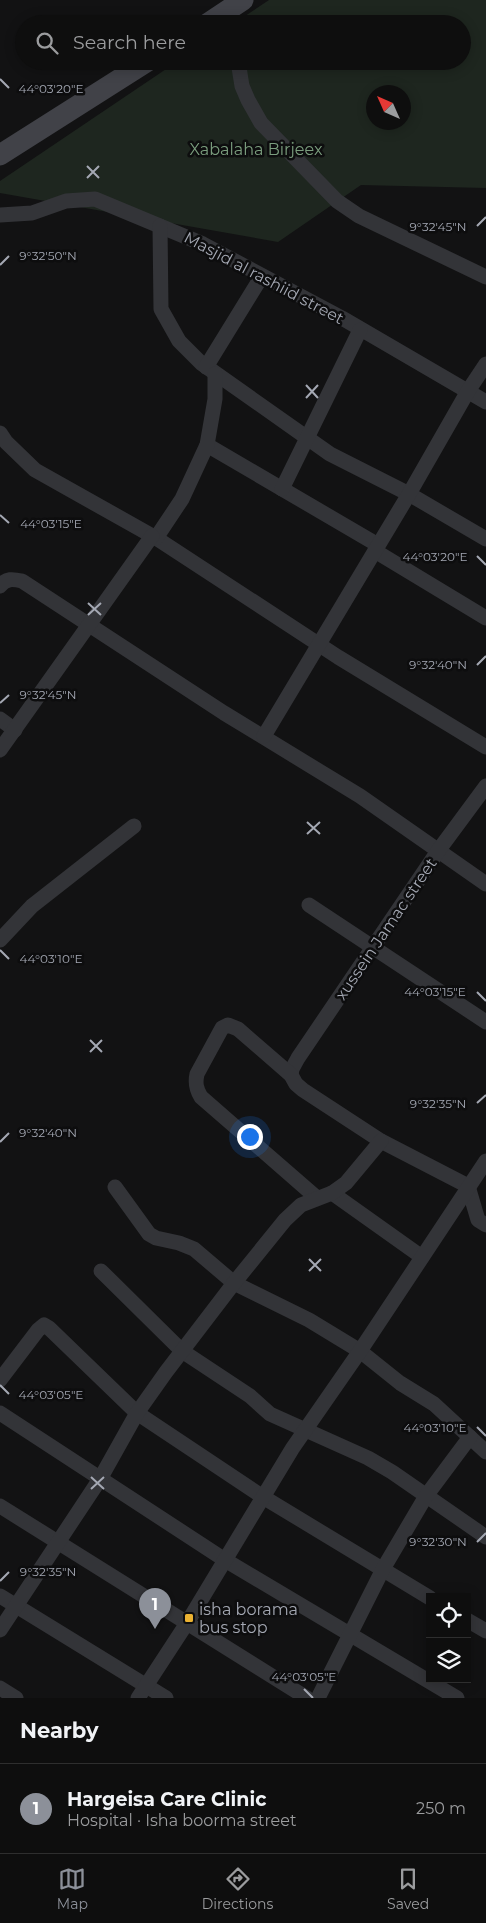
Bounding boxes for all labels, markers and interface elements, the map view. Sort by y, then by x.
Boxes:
search box [15,15,471,70]
icon: search [33,29,61,57]
text: Search here [73,31,186,54]
text: 44°03'20"E [18,81,84,96]
north arrow [366,85,411,130]
park label: Xabalaha Birjeex [190,140,323,159]
text: 9°32'45"N [410,219,466,234]
street label: Masjid al rashiid street [181,228,347,328]
text: 9°32'50"N [19,248,77,263]
text: 44°03'15"E [20,516,82,531]
text: 44°03'20"E [402,549,468,564]
text: 9°32'40"N [409,657,467,672]
text: 9°32'45"N [20,687,76,702]
street label: xussein Jamac street [331,854,441,1004]
text: 44°03'10"E [20,951,82,966]
text: 44°03'15"E [404,984,466,999]
text: 9°32'35"N [410,1096,466,1111]
your location [237,1124,263,1150]
text: 9°32'40"N [19,1125,77,1140]
text: 44°03'05"E [19,1387,83,1402]
text: 44°03'10"E [404,1420,466,1435]
text: 9°32'30"N [409,1534,467,1549]
text: 9°32'35"N [20,1564,76,1579]
pin: 1 [139,1588,171,1629]
map controls [426,1593,471,1683]
button: locate [426,1593,471,1638]
place label: isha borama bus stop [199,1600,298,1637]
marker: isha borama bus stop [183,1612,195,1624]
button: layers [426,1638,471,1683]
text: 44°03'05"E [272,1669,336,1684]
text: Nearby [20,1718,99,1743]
text: Hargeisa Care Clinic [67,1788,266,1811]
text: 1 [33,1799,39,1818]
text: 250 m [416,1799,466,1818]
text: Hospital · Isha boorma street [67,1811,296,1830]
tab: Map [57,1865,88,1913]
tab: Directions [202,1865,273,1913]
tab: Saved [387,1865,429,1913]

